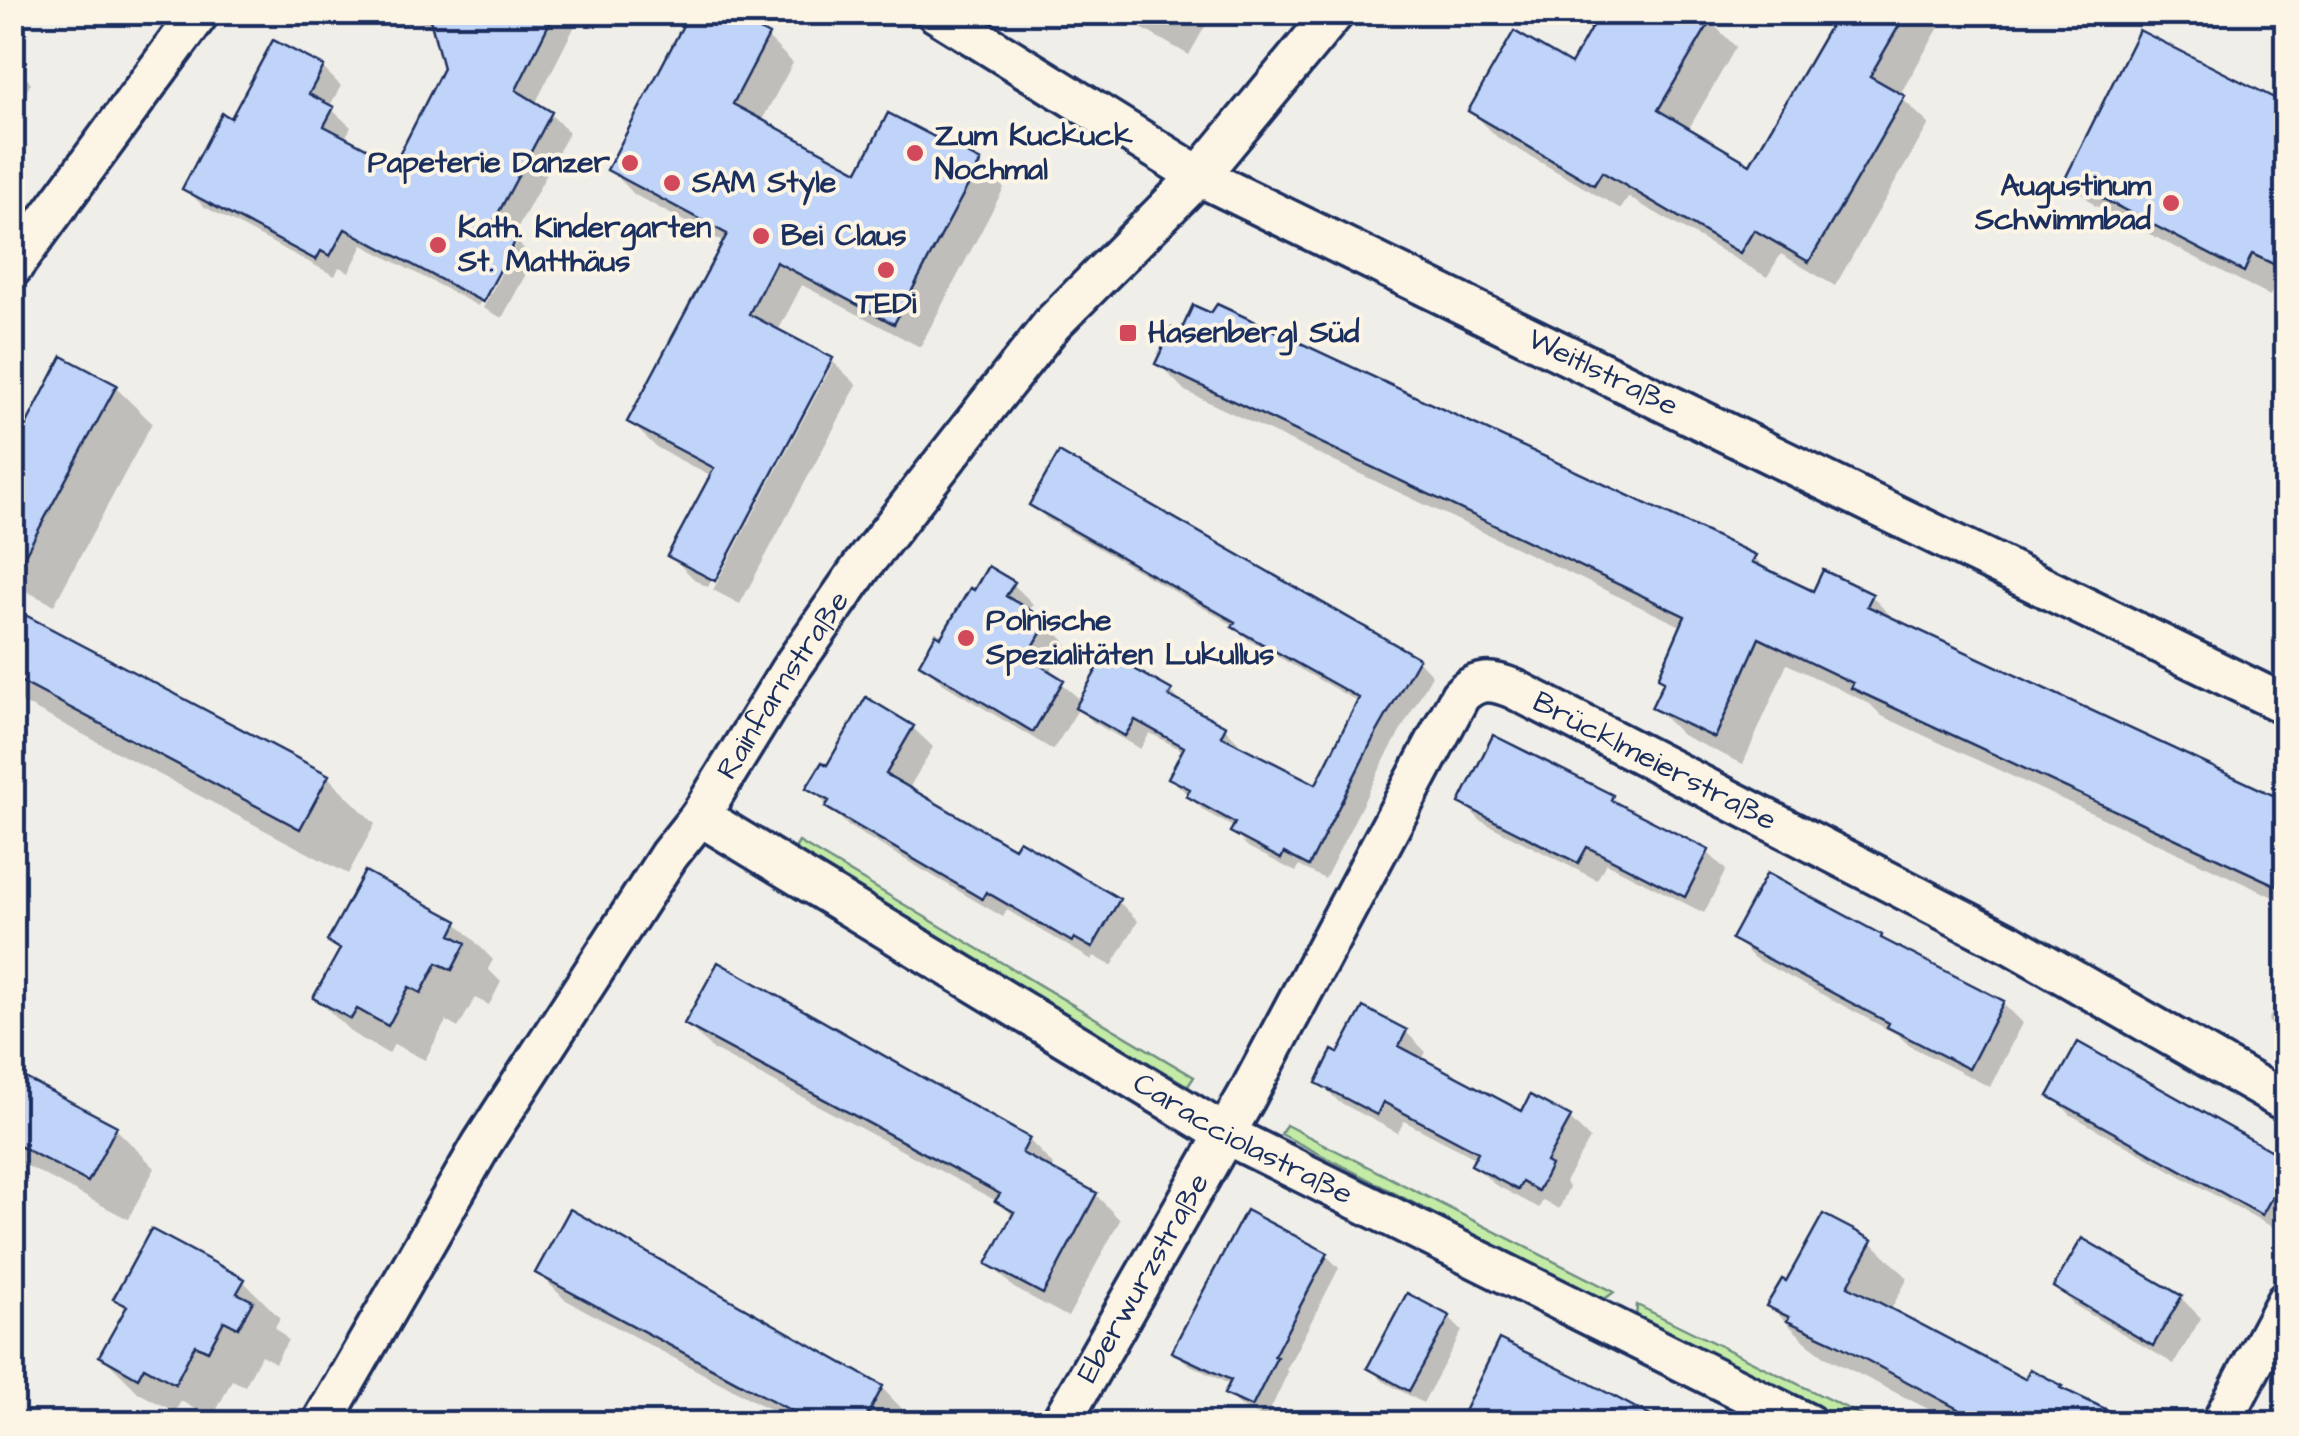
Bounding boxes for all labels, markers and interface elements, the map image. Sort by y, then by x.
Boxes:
place label: Zum Kuckuck Nochmal [935,115,1133,191]
place label: Papeterie Danzer [368,142,610,185]
marker: Zum Kuckuck Nochmal [904,142,926,164]
marker: Papeterie Danzer [619,152,641,174]
place label: SAM Style [691,162,836,206]
place label: Augustinum Schwimmbad [1974,165,2152,241]
marker: SAM Style [661,172,683,194]
marker: Augustinum Schwimmbad [2160,192,2182,214]
place label: Kath. Kindergarten St. Matthäus [457,207,711,283]
place label: Bei Claus [781,215,907,257]
marker: Bei Claus [750,225,772,247]
marker: Kath. Kindergarten St. Matthäus [427,234,449,256]
marker: TEDi [875,259,897,281]
place label: TEDi [855,283,917,325]
place label: Hasenbergl Süd [1148,312,1360,356]
street label: Weitlstraße [1521,318,1685,427]
marker: Hasenbergl Süd [1117,322,1139,344]
street label: Rainfarnstraße [706,582,860,788]
place label: Polnische Spezialitäten Lukullus [985,600,1274,677]
marker: Polnische Spezialitäten Lukullus [955,627,977,649]
street label: Brücklmeierstraße [1526,681,1784,841]
street label: Caracciolastraße [1125,1062,1360,1215]
street label: Eberwurzstraße [1067,1166,1220,1391]

